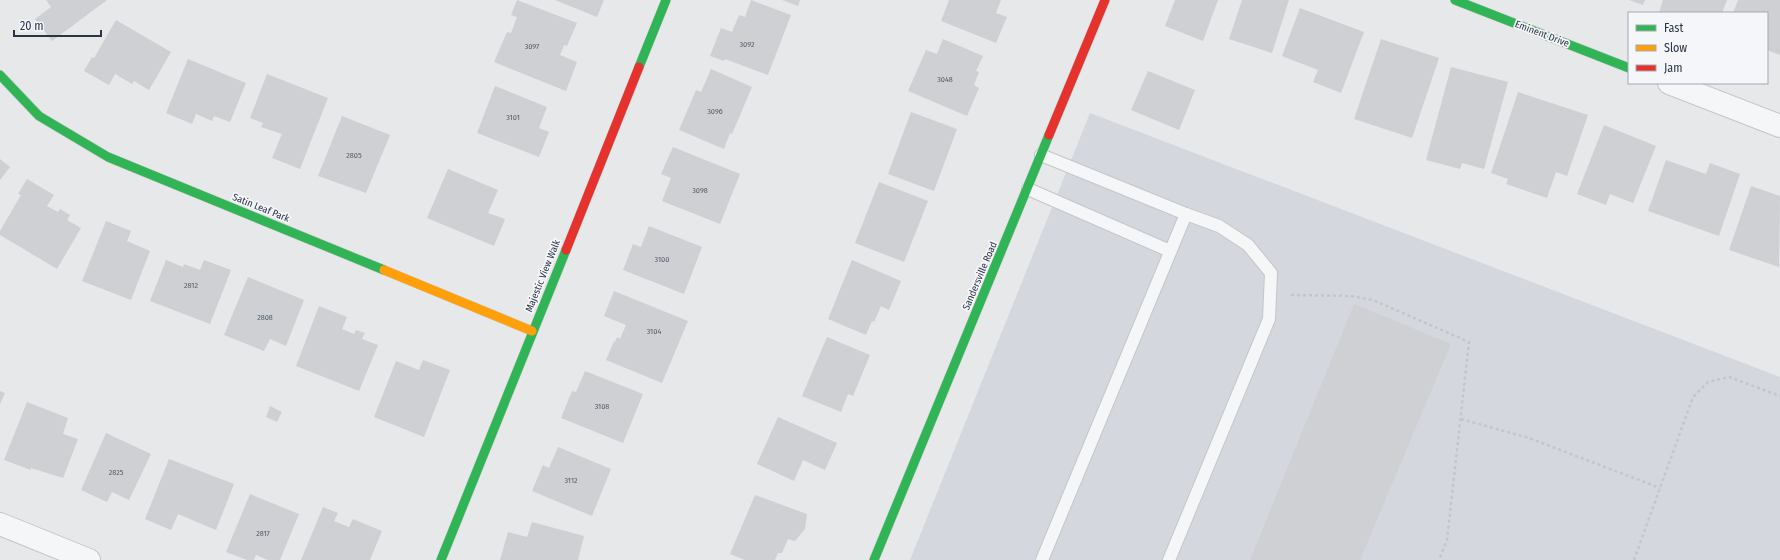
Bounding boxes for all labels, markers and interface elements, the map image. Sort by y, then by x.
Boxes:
scale bar [14,12,101,38]
legend [1628,12,1768,84]
street label: Eminent Drive [1513,18,1571,50]
text: 20 m [20,19,44,33]
text: Fast [1664,21,1683,35]
house number: 3092 [740,40,755,49]
text: Slow [1664,41,1687,55]
house number: 3097 [525,42,540,51]
text: Jam [1664,61,1682,75]
house number: 3048 [937,75,953,84]
house number: 3096 [707,107,723,116]
house number: 3101 [506,113,520,122]
house number: 2805 [346,151,362,160]
house number: 3098 [692,186,708,195]
street label: Satin Leaf Park [231,191,292,225]
street label: Majestic View Walk [523,238,563,314]
street label: Sandersville Road [960,240,1000,312]
house number: 3100 [655,255,669,264]
house number: 2812 [184,281,198,290]
house number: 2808 [257,313,273,322]
house number: 3104 [647,327,661,336]
house number: 3108 [595,402,609,411]
house number: 2825 [109,468,124,477]
house number: 3112 [564,476,578,485]
house number: 2817 [256,529,271,538]

